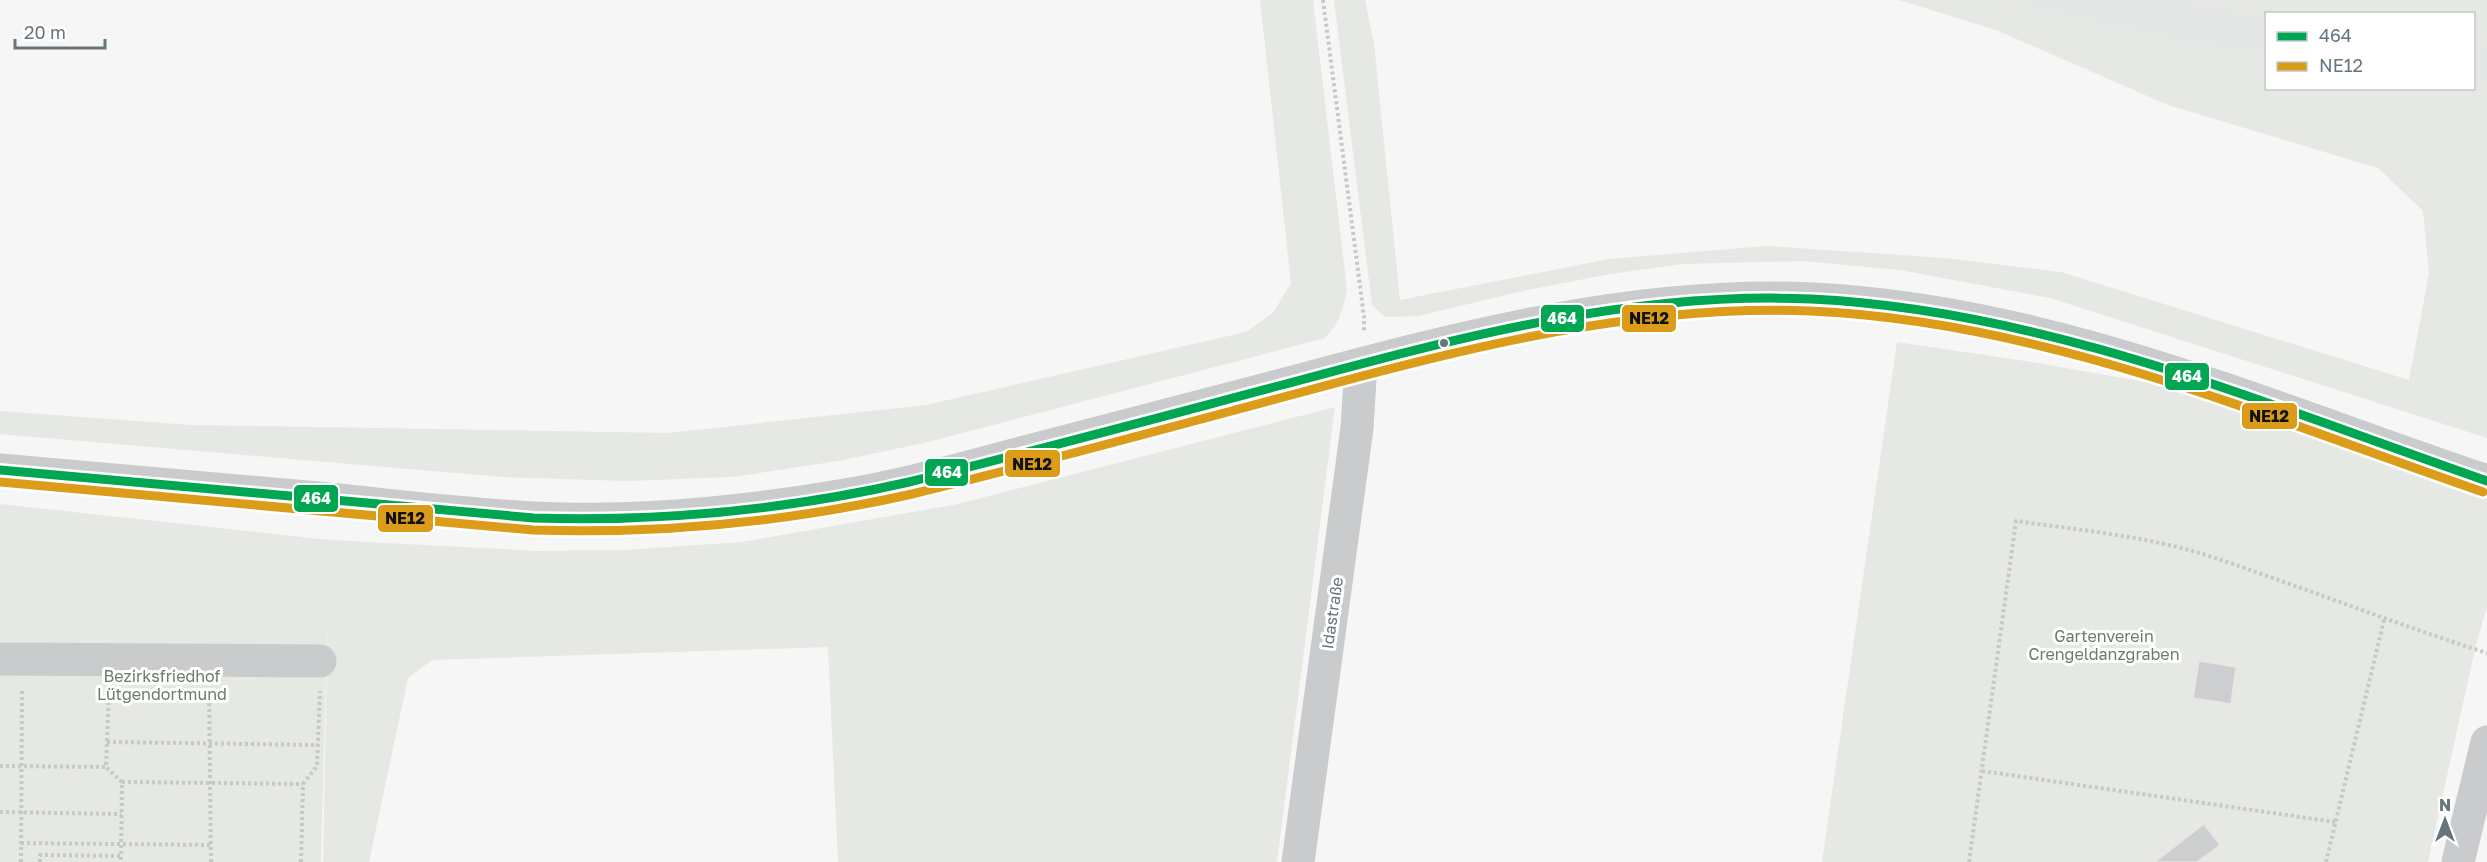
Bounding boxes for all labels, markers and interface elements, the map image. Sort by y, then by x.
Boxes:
scale bar [15,12,105,50]
legend [2265,12,2475,90]
text: 20 m [24,21,66,43]
text: 464 [2319,24,2352,46]
text: NE12 [2319,54,2363,76]
line badge: 464 [1540,304,1585,333]
line badge: NE12 [1621,304,1677,333]
text: 464 [1547,308,1577,328]
text: NE12 [1629,308,1669,328]
unlabelled marker [1438,337,1450,349]
line badge: 464 [2164,362,2210,391]
text: 464 [2172,366,2202,386]
line badge: NE12 [2241,402,2298,430]
text: NE12 [2249,406,2289,426]
line badge: NE12 [1004,449,1061,478]
text: NE12 [1012,454,1052,474]
line badge: 464 [924,458,969,487]
text: 464 [932,462,962,482]
line badge: 464 [293,484,339,513]
text: 464 [301,488,331,508]
line badge: NE12 [377,504,434,533]
text: NE12 [385,508,425,528]
street label: Idastraße [1317,576,1347,650]
park label: Gartenverein Crengeldanzgraben [2029,626,2179,664]
park label: Bezirksfriedhof Lütgendortmund [97,666,227,704]
north arrow [2415,790,2475,850]
text: N [2439,795,2451,815]

